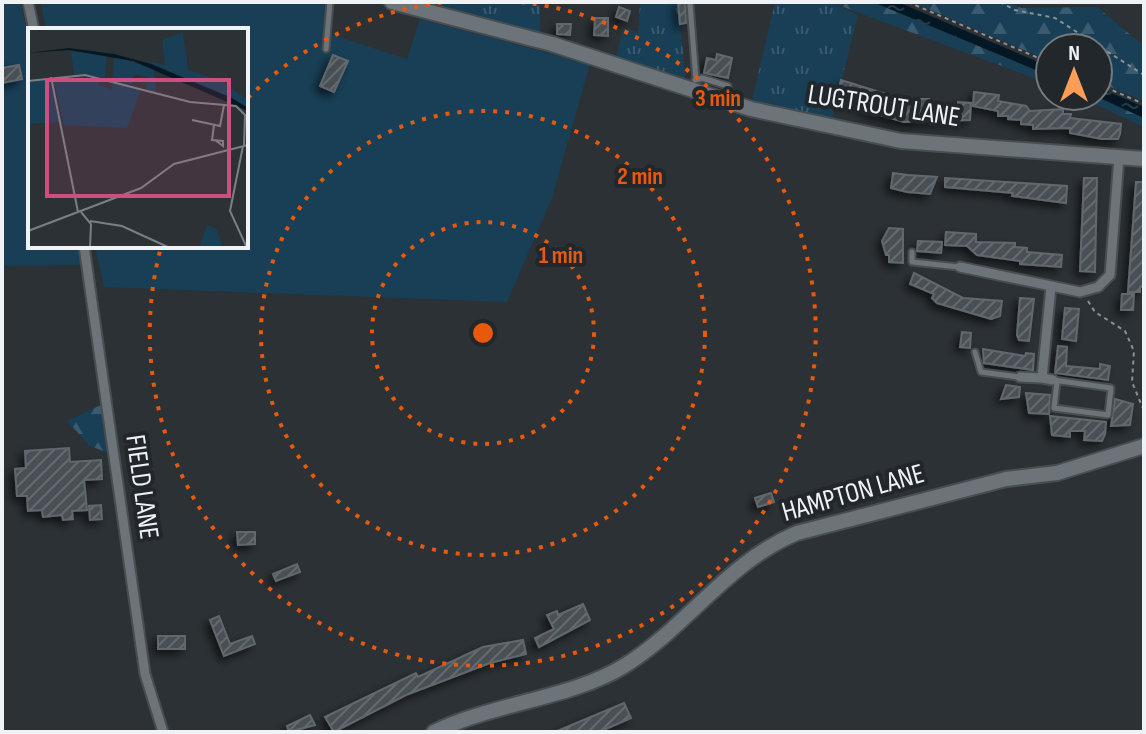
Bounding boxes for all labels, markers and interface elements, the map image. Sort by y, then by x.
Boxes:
inset map [28,28,248,248]
north arrow [1034,32,1114,112]
text: N [1068,40,1080,67]
street label: LUGTROUT LANE [806,78,962,134]
text: 3 min [695,84,741,113]
text: 2 min [617,162,663,191]
text: 1 min [539,241,583,270]
centre of rings [469,319,497,347]
street label: FIELD LANE [118,433,166,541]
street label: HAMPTON LANE [778,457,928,529]

